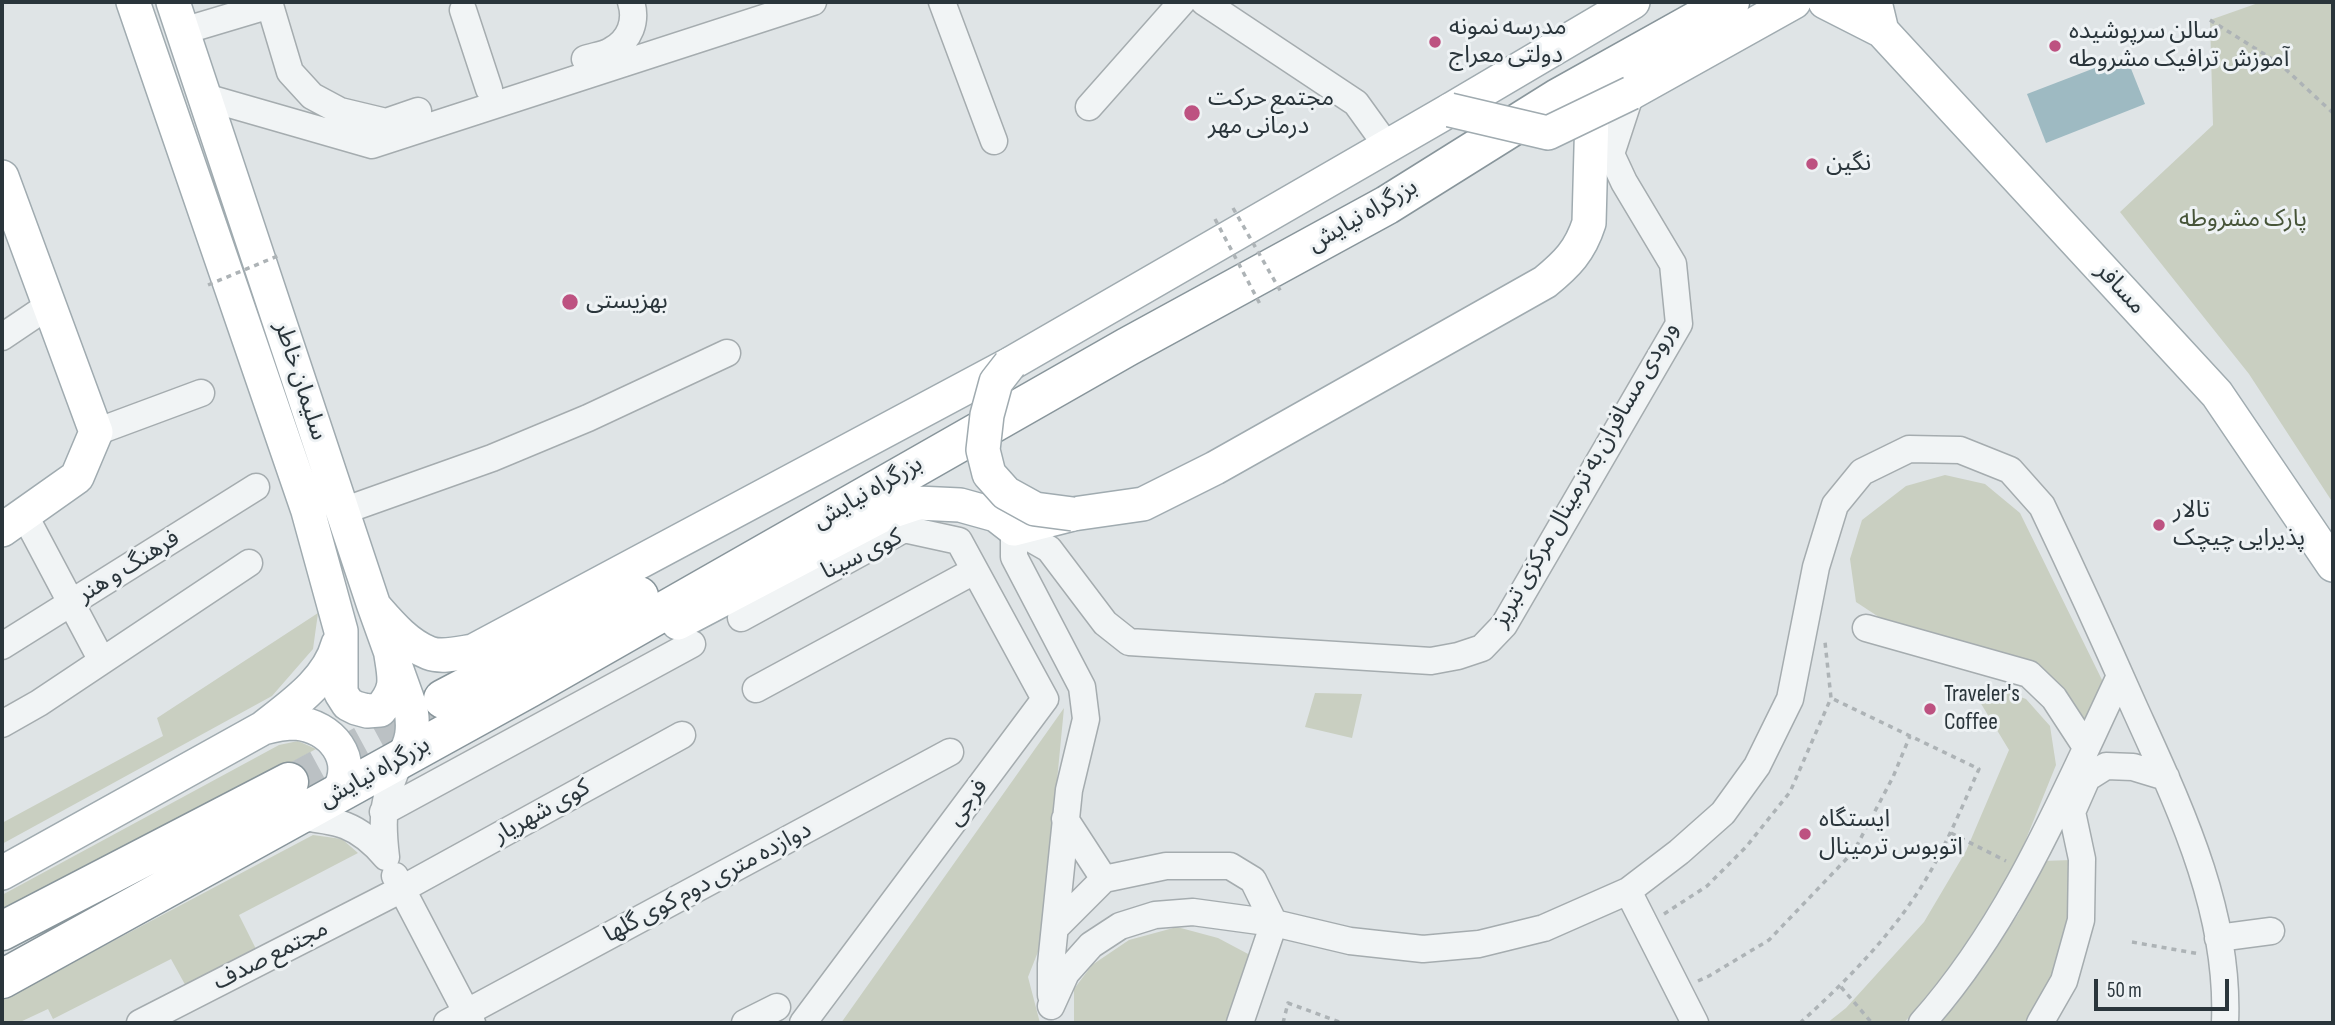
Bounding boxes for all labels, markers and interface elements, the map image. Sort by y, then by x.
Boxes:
place label: مدرسه نمونه دولتی معراج [1449,14,1567,70]
place label: سالن سرپوشیده آموزش ترافیک مشروطه [2069,18,2289,74]
marker: مدرسه نمونه دولتی معراج [1427,34,1443,50]
marker: سالن سرپوشیده آموزش ترافیک مشروطه [2047,38,2063,54]
place label: مجتمع حرکت درمانی مهر [1208,85,1334,141]
marker: مجتمع حرکت درمانی مهر [1182,103,1202,123]
place label: نگین [1826,150,1871,178]
marker: نگین [1804,156,1820,172]
street label: بزرگراه نیایش [1303,173,1423,259]
park label: پارک مشروطه [2179,206,2307,234]
street label: مسافر [2089,257,2151,321]
place label: بهزیستی [586,288,668,316]
marker: بهزیستی [560,292,580,312]
street label: ورودی مسافران به ترمینال مرکزی تبریز [1487,317,1685,633]
street label: سلیمان خاطر [267,318,333,444]
street label: بزرگراه نیایش [808,450,928,536]
place label: تالار پذیرایی چیچک [2173,497,2305,553]
marker: تالار پذیرایی چیچک [2151,517,2167,533]
street label: کوی سینا [817,523,907,587]
street label: فرهنگ و هنر [73,524,185,610]
place label: Traveler's Coffee [1944,681,2020,737]
marker: Traveler's Coffee [1922,701,1938,717]
street label: بزرگراه نیایش [315,731,435,815]
street label: کوی شهریار [489,774,595,850]
street label: فرجی [941,774,995,832]
place label: ایستگاه اتوبوس ترمینال [1819,806,1963,862]
street label: دوازده متری دوم کوی گلها [599,816,817,950]
marker: ایستگاه اتوبوس ترمینال [1797,826,1813,842]
street label: مجتمع صدف [209,915,333,997]
scale bar [2097,965,2232,1009]
text: 50 m [2107,978,2142,1003]

